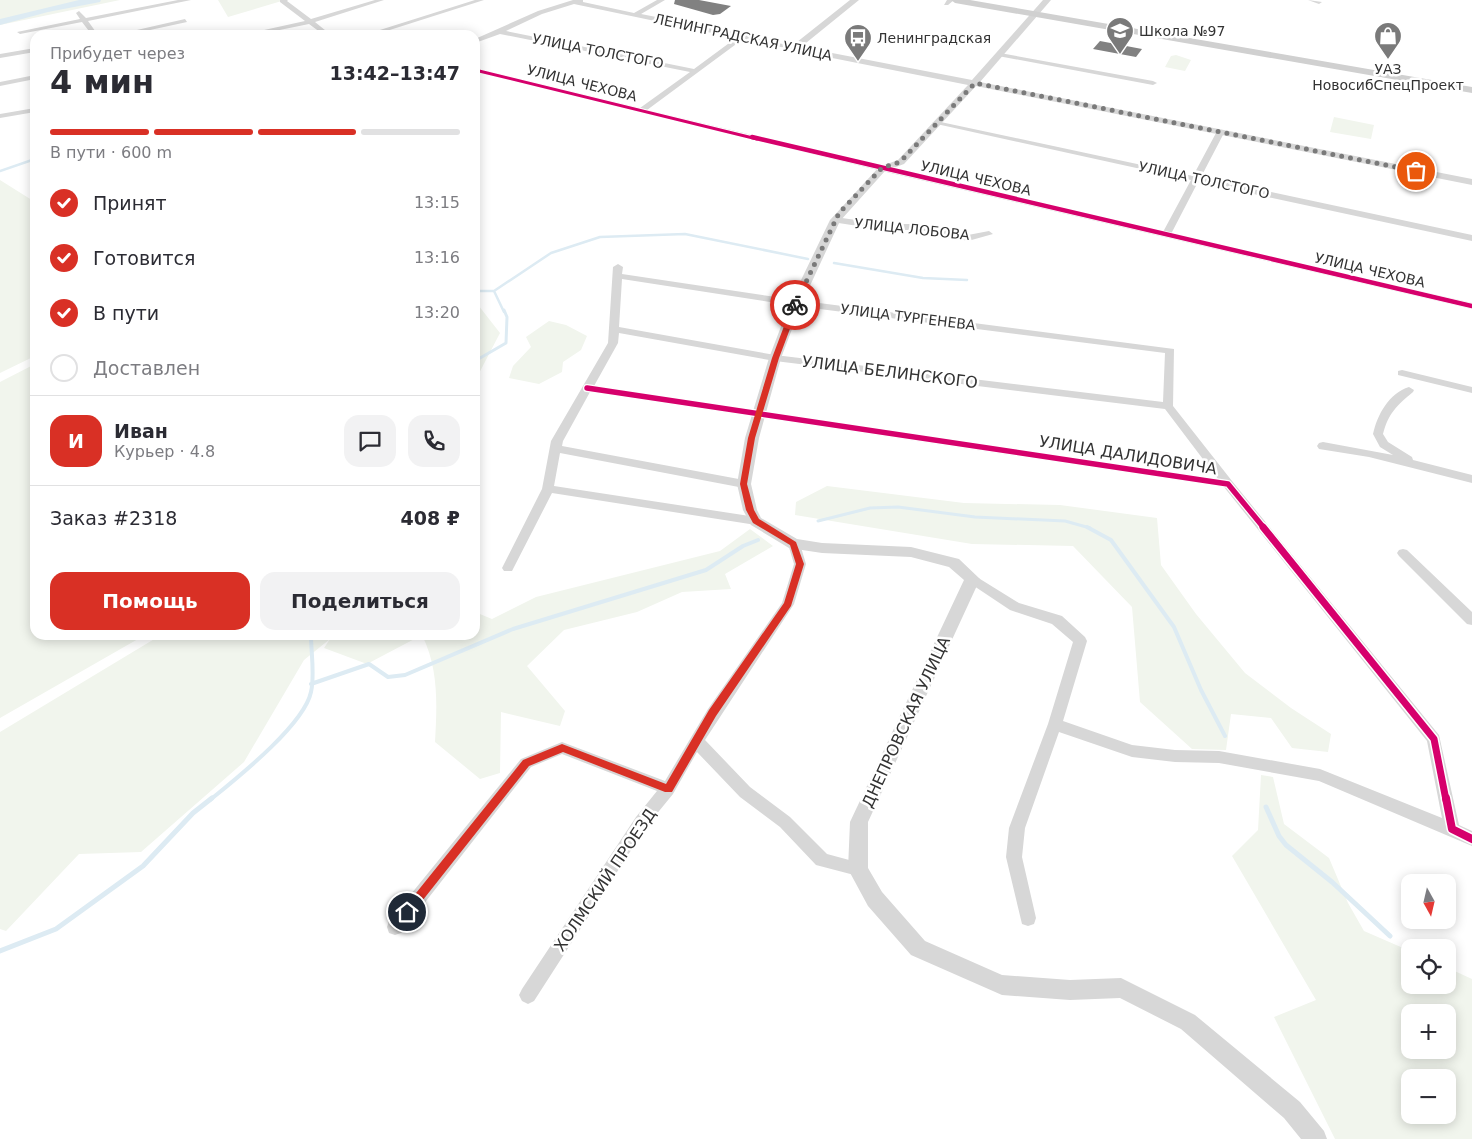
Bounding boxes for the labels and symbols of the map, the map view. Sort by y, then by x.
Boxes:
street label: ЛЕНИНГРАДСКАЯ УЛИЦА [652,10,834,64]
school or university icon: Школа №97 [1105,16,1135,55]
shop icon: УАЗ НовосибСпецПроект [1373,21,1403,60]
bus stop icon: Ленинградская [843,23,873,62]
place label: Школа №97 [1139,23,1225,39]
street label: УЛИЦА ТОЛСТОГО [531,30,665,72]
place label: Ленинградская [877,30,991,46]
place label: УАЗ НовосибСпецПроект [1312,61,1464,93]
street label: УЛИЦА ЧЕХОВА [525,62,639,104]
pin [1395,150,1437,192]
street label: УЛИЦА ЧЕХОВА [919,158,1033,199]
street label: УЛИЦА ТОЛСТОГО [1137,158,1271,202]
street label: УЛИЦА ЛОБОВА [854,215,971,243]
street label: УЛИЦА ЧЕХОВА [1313,250,1427,291]
courier [770,280,820,330]
street label: УЛИЦА ТУРГЕНЕВА [840,301,977,333]
street label: УЛИЦА БЕЛИНСКОГО [801,352,979,392]
street label: УЛИЦА ДАЛИДОВИЧА [1038,432,1218,478]
street label: ДНЕПРОВСКАЯ УЛИЦА [858,633,954,811]
street label: ХОЛМСКИЙ ПРОЕЗД [550,805,660,955]
north arrow [1401,874,1456,929]
pin [386,891,428,933]

